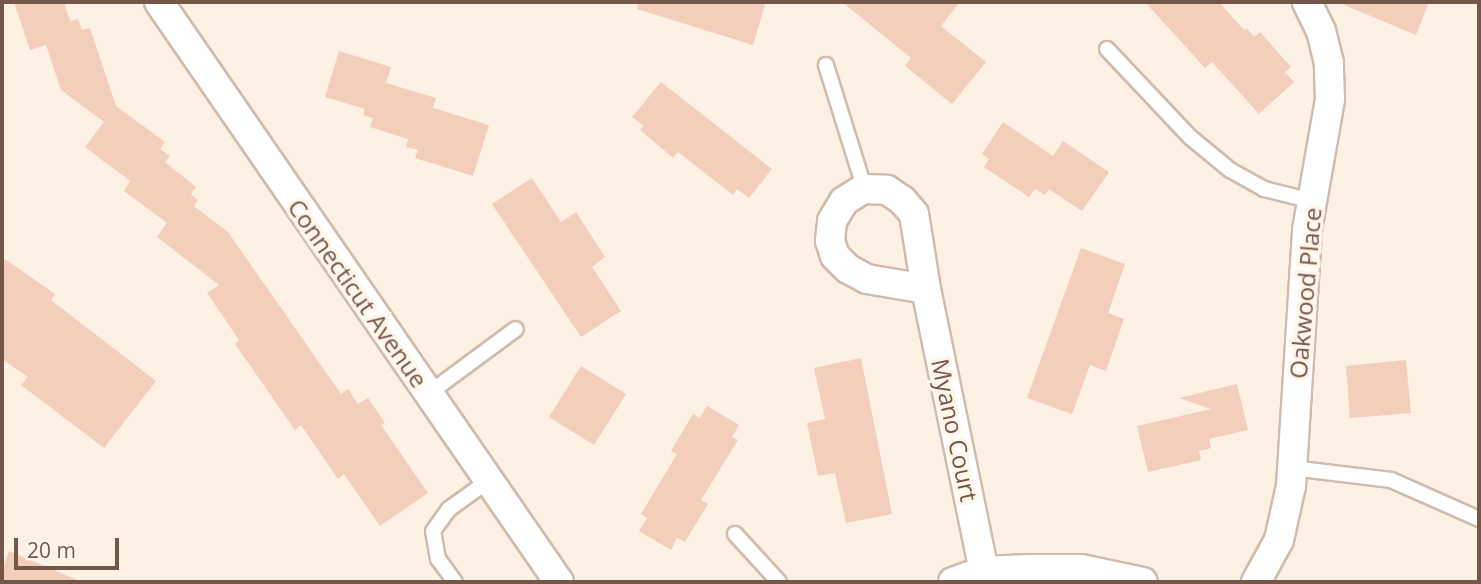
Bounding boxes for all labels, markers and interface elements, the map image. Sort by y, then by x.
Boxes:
street label: Connecticut Avenue [282,193,434,393]
street label: Oakwood Place [1283,206,1327,380]
street label: Myano Court [926,356,984,504]
scale bar [18,524,122,568]
text: 20 m [27,536,76,564]

